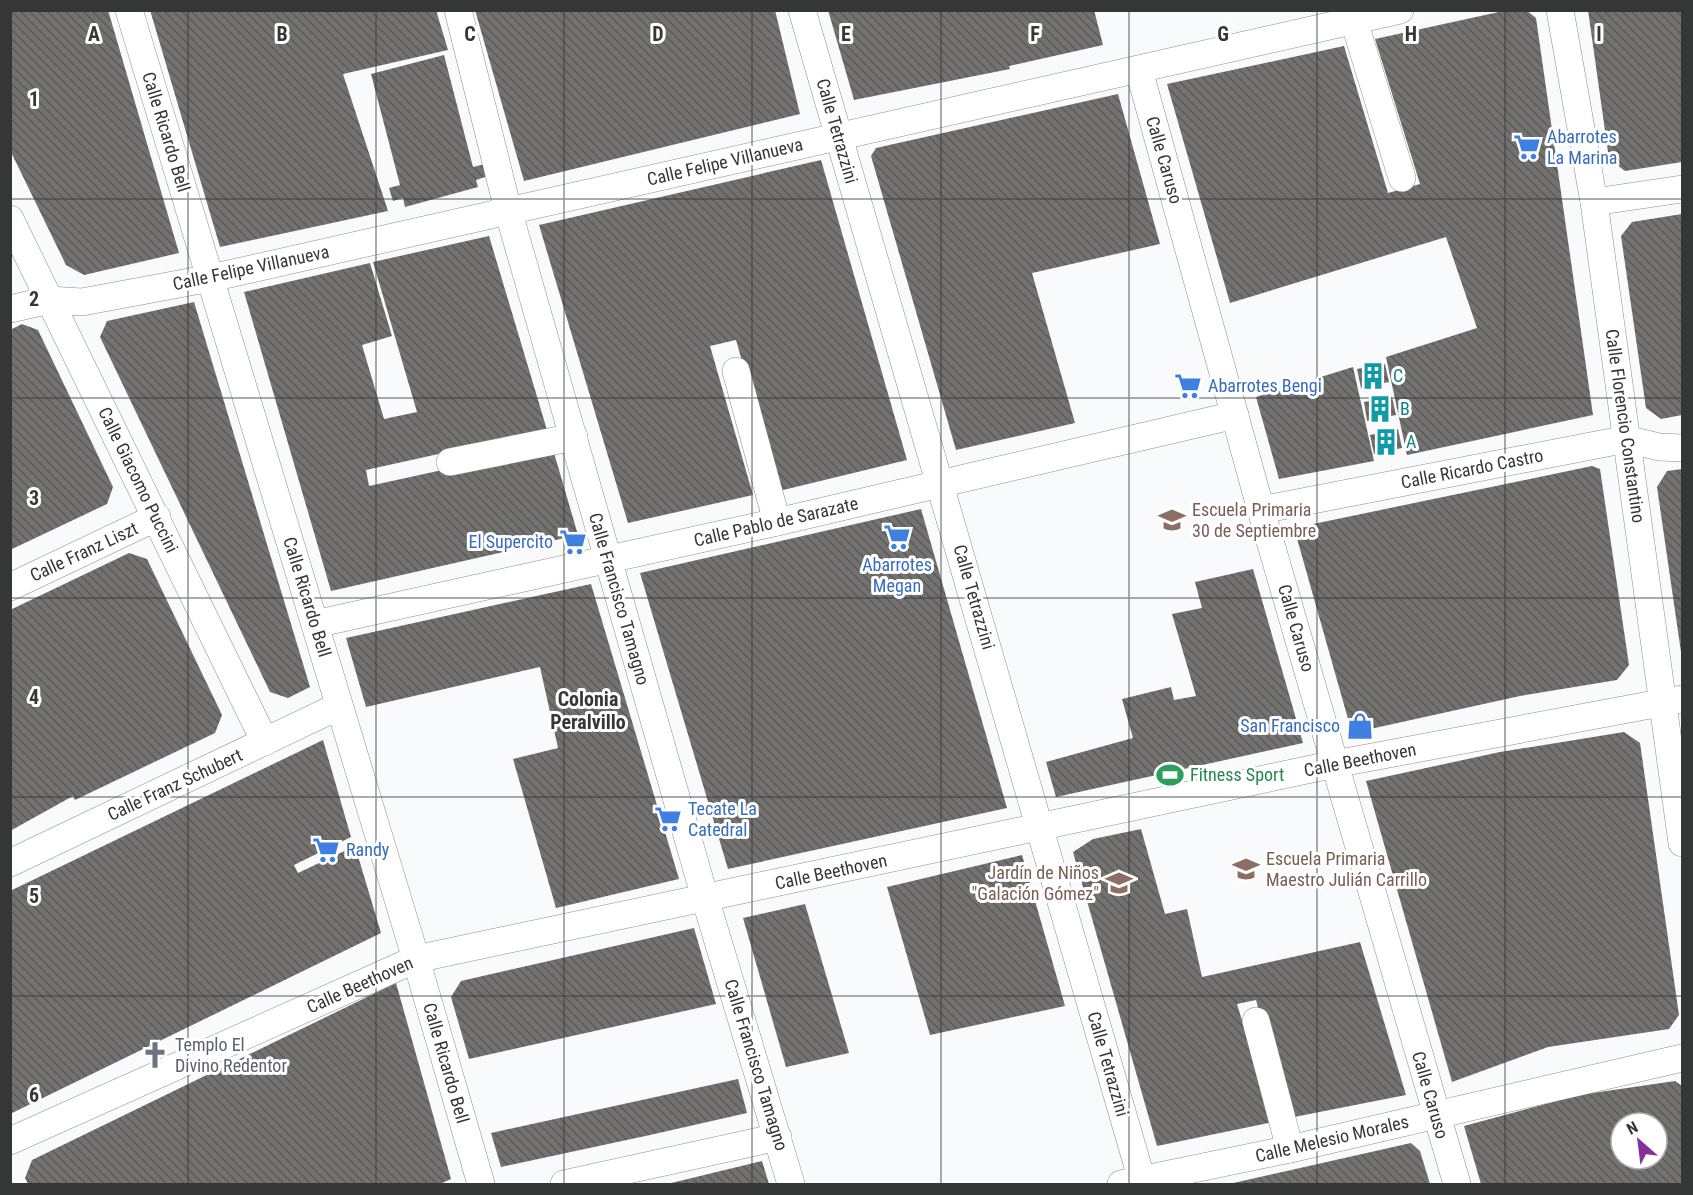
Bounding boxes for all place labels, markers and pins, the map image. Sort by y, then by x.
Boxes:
place label: Abarrotes La Marina [1547,126,1618,168]
supermarket icon: Abarrotes La Marina [1512,132,1542,162]
building icon: C [1358,361,1388,391]
place label: C [1393,365,1403,386]
supermarket icon: Abarrotes Bengi [1173,371,1203,401]
place label: Abarrotes Bengi [1208,375,1322,396]
building icon: B [1365,394,1395,424]
place label: B [1400,398,1410,419]
building icon: A [1371,427,1401,457]
place label: A [1406,431,1417,452]
place label: Escuela Primaria 30 de Septiembre [1192,499,1316,541]
school or university icon: Escuela Primaria 30 de Septiembre [1157,505,1187,535]
supermarket icon: Abarrotes Megan [882,522,912,552]
supermarket icon: El Supercito [558,527,588,557]
place label: El Supercito [468,531,553,552]
place label: Abarrotes Megan [862,554,932,596]
shop icon: San Francisco [1345,711,1375,741]
place label: San Francisco [1240,715,1340,736]
sports icon: Fitness Sport [1155,760,1185,790]
place label: Fitness Sport [1190,764,1284,785]
place label: Tecate La Catedral [688,798,757,840]
supermarket icon: Tecate La Catedral [653,804,683,834]
supermarket icon: Randy [311,835,341,865]
place label: Randy [346,839,390,860]
place label: Escuela Primaria Maestro Julián Carrillo [1266,848,1427,890]
school or university icon: Escuela Primaria Maestro Julián Carrillo [1231,854,1261,884]
place label: Jardín de Niños "Galación Gómez" [972,862,1099,904]
school or university icon: Jardín de Niños "Galación Gómez" [1104,868,1134,898]
place label: Templo El Divino Redentor [175,1034,287,1076]
church icon: Templo El Divino Redentor [140,1040,170,1070]

